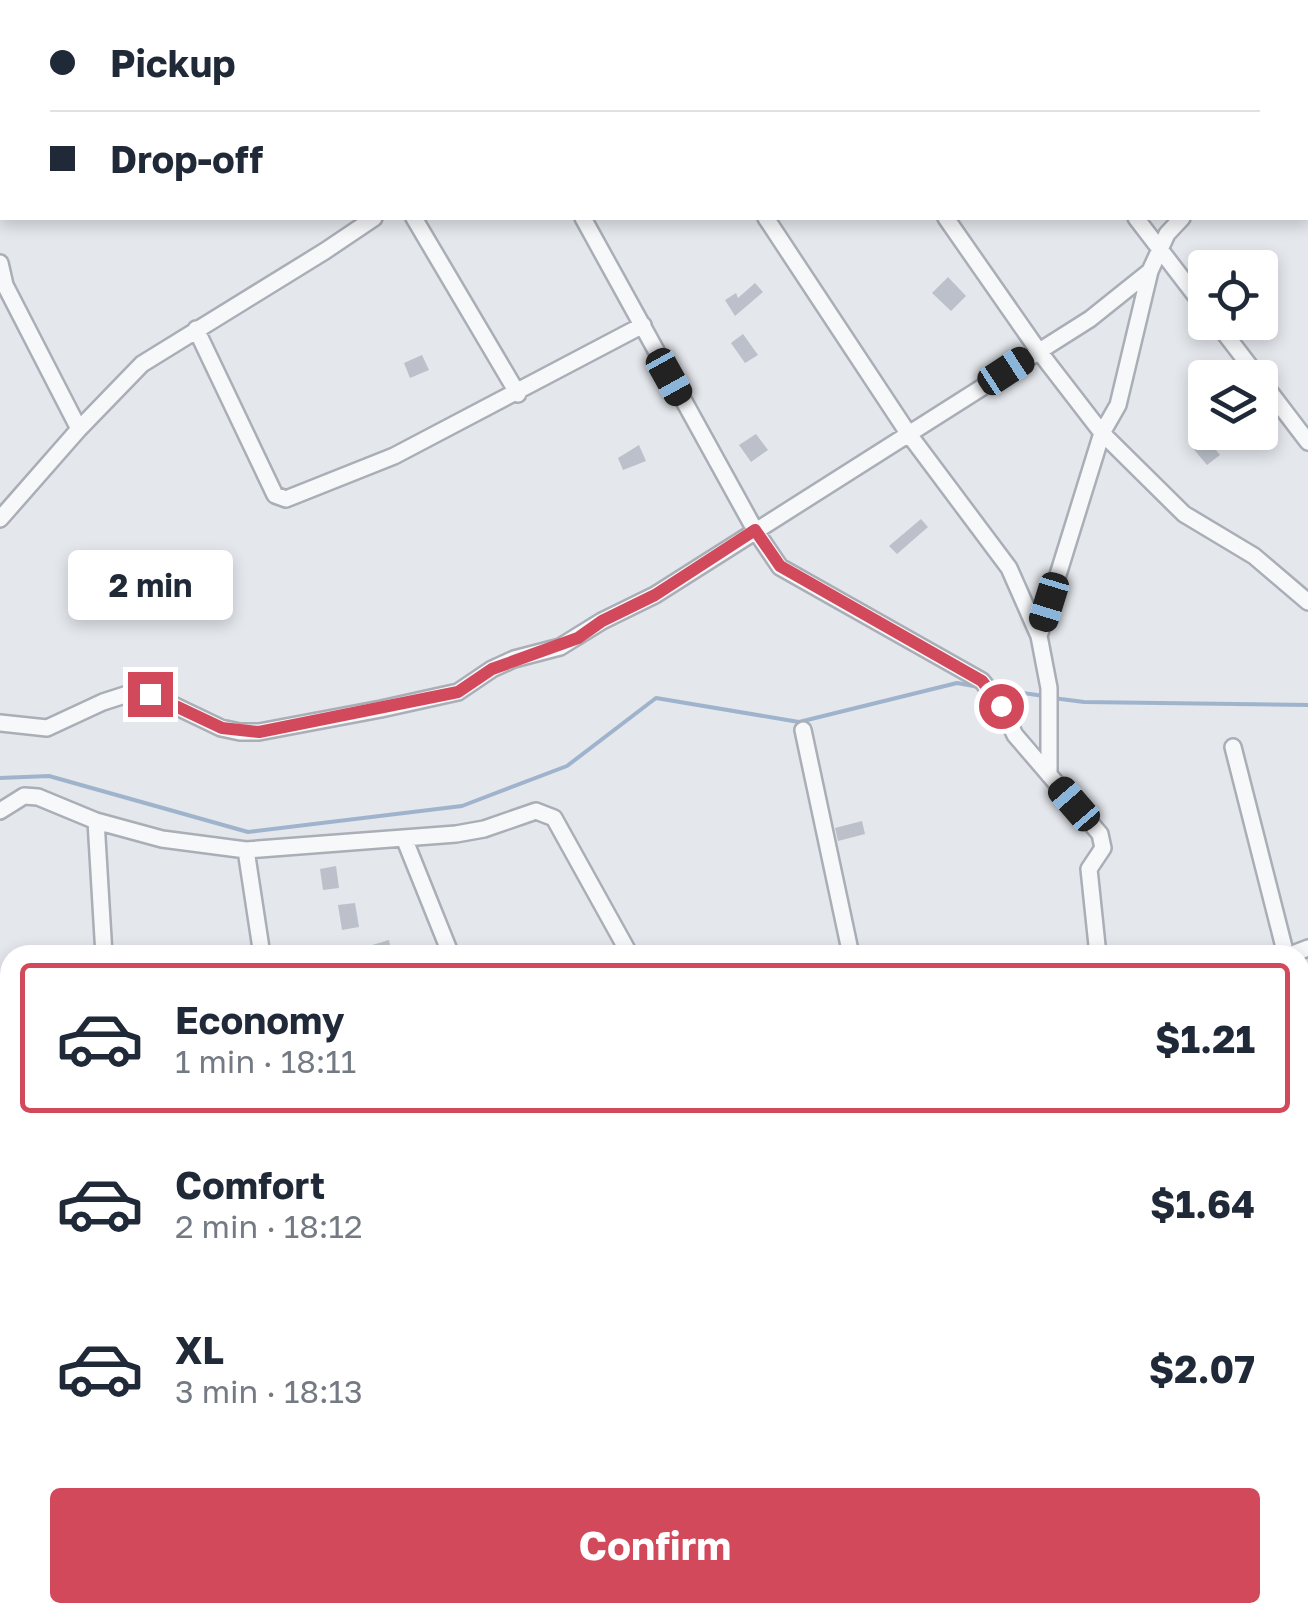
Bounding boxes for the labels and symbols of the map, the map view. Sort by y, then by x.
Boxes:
car [973,342,1039,400]
car [641,343,697,411]
callout: 2 min [68,549,232,619]
car [1026,569,1072,635]
route end [128,672,173,717]
route start [979,684,1024,729]
car [1043,772,1105,836]

